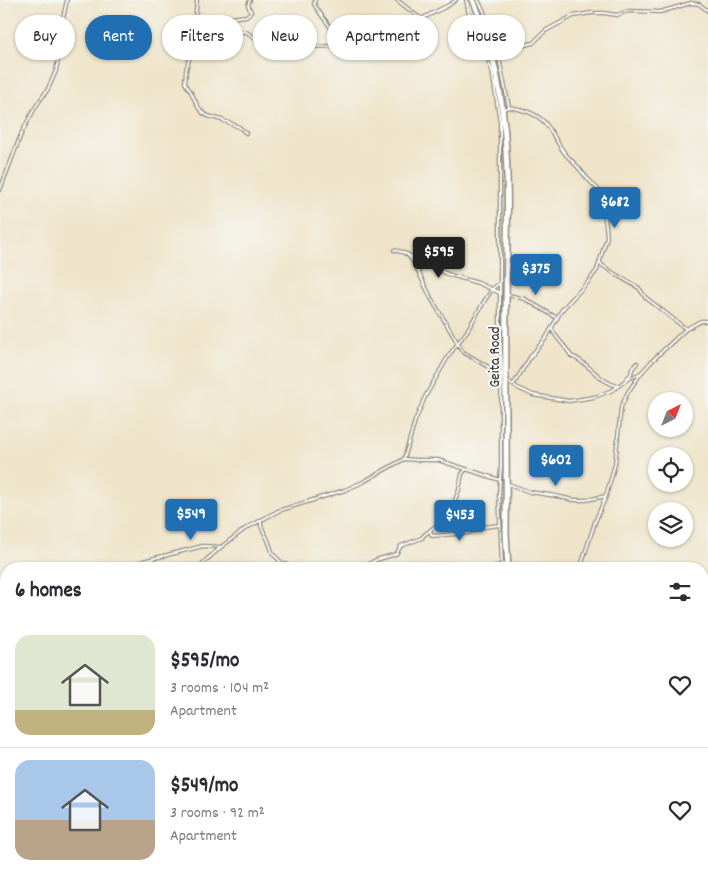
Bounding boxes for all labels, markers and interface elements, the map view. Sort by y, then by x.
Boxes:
chip: Buy [15,15,75,60]
chip: Rent [85,15,152,60]
chip: Filters [162,15,243,60]
chip: New [253,15,317,60]
chip: Apartment [327,15,438,60]
chip: House [448,15,525,60]
pin: $682 [585,186,645,229]
text: $682 [600,191,630,214]
pin: $595 [409,236,469,279]
text: $595 [424,241,454,264]
pin: $375 [506,254,566,296]
text: $375 [522,258,550,281]
street label: Geita Road [485,327,507,387]
north arrow [648,392,692,438]
map controls [648,392,693,547]
pin: $602 [526,444,586,487]
button: locate [648,447,693,492]
text: $602 [540,449,572,472]
pin: $549 [161,498,221,541]
pin: $453 [430,500,490,542]
button: layers [648,502,693,547]
text: $549 [176,503,206,526]
text: $453 [445,504,475,527]
text: 6 homes [15,577,82,607]
icon: filters [666,578,694,606]
text: $595/mo [170,647,239,677]
icon: home [55,655,115,715]
icon: heart [666,671,694,699]
text: 3 rooms · 104 m² [170,677,269,700]
text: Apartment [170,700,237,723]
text: $549/mo [170,772,238,802]
icon: home [55,780,115,840]
icon: heart [666,796,694,824]
text: 3 rooms · 92 m² [170,802,264,825]
text: Apartment [170,825,237,848]

